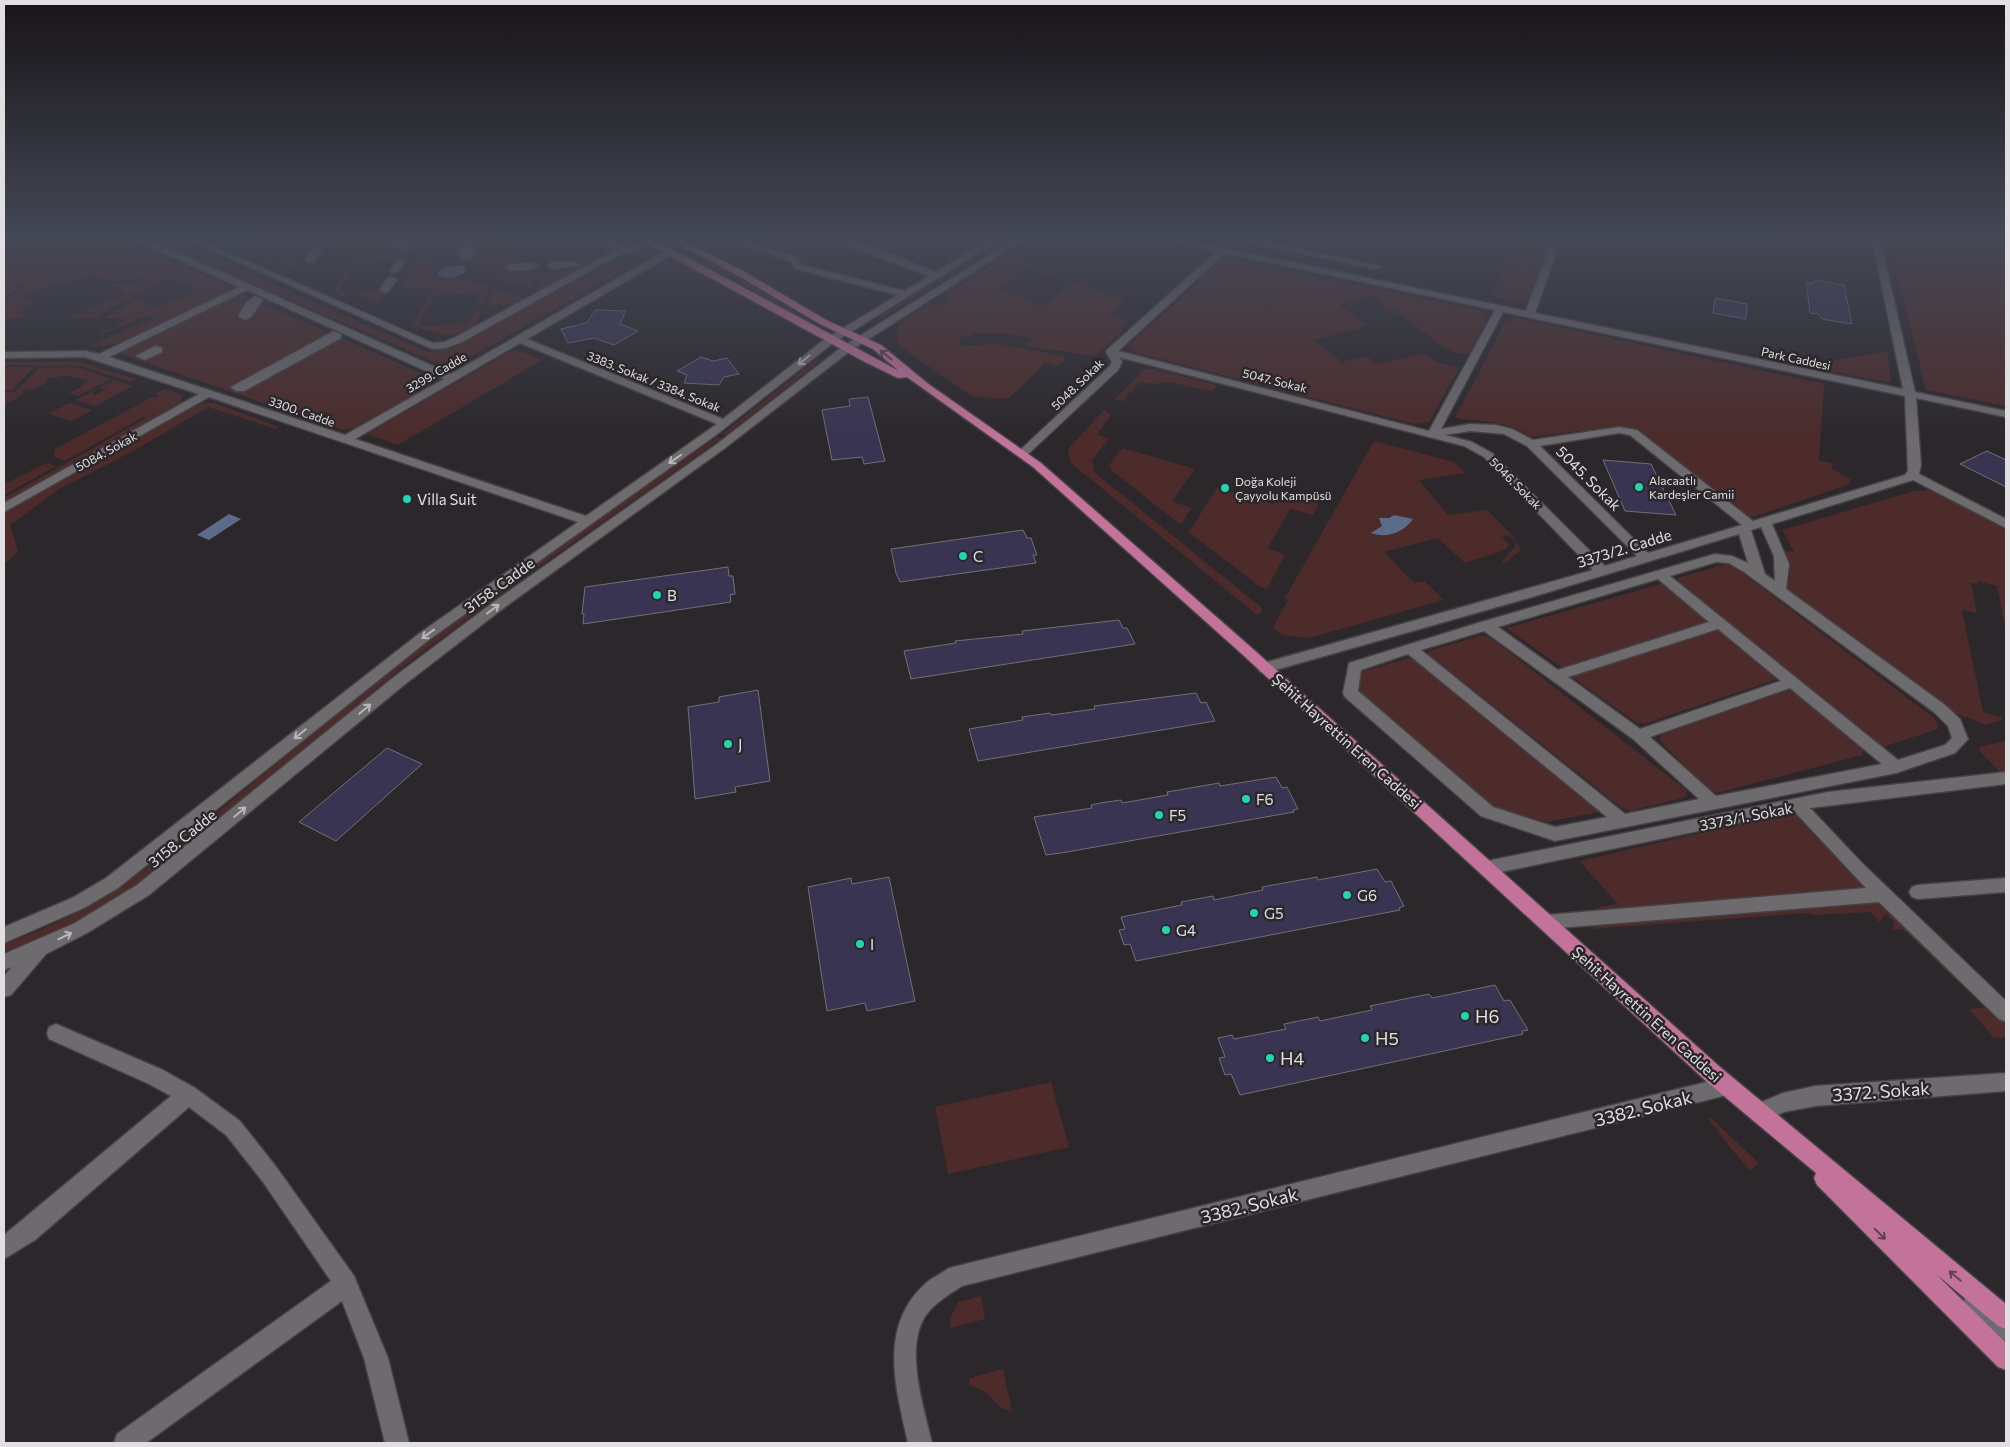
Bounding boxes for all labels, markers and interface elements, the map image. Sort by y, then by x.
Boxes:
street label: Park Caddesi [1760,344,1832,372]
street label: 3383. Sokak / 3384. Sokak [585,348,723,414]
street label: 3299. Cadde [403,349,469,395]
one-way arrow [879,349,892,360]
one-way arrow [798,354,811,365]
street label: 5048. Sokak [1048,355,1107,413]
street label: 5047. Sokak [1241,365,1309,395]
street label: 3300. Cadde [267,393,337,429]
street label: 5084. Sokak [73,428,139,474]
street label: 5045. Sokak [1553,442,1625,514]
one-way arrow [668,454,682,464]
street label: 5046. Sokak [1487,454,1545,512]
place label: Alacaatlı Kardeşler Camii [1649,473,1734,501]
place label: Doğa Koleji Çayyolu Kampüsü [1235,474,1332,502]
marker: Alacaatlı Kardeşler Camii [1633,481,1645,493]
marker: Doğa Koleji Çayyolu Kampüsü [1219,482,1231,494]
place label: Villa Suit [417,490,477,508]
marker: Villa Suit [401,493,413,505]
street label: 3373/2. Cadde [1575,525,1674,571]
place label: C [973,547,983,565]
marker: C [957,550,969,562]
street label: 3158. Cadde [460,554,538,616]
place label: B [667,586,677,604]
marker: B [651,589,663,601]
one-way arrow [486,604,500,614]
one-way arrow [421,629,435,639]
street label: Şehit Hayrettin Eren Caddesi [1269,669,1425,813]
one-way arrow [358,703,371,714]
one-way arrow [294,728,307,739]
place label: J [738,735,742,753]
marker: J [722,738,734,750]
place label: F6 [1256,790,1274,808]
marker: F6 [1240,793,1252,805]
street label: 3373/1. Sokak [1698,798,1794,834]
street label: 3158. Cadde [144,805,220,871]
place label: F5 [1169,806,1186,824]
one-way arrow [233,807,246,818]
marker: F5 [1153,809,1165,821]
place label: G6 [1357,886,1377,904]
marker: G6 [1341,889,1353,901]
place label: G5 [1264,904,1284,922]
marker: G5 [1248,907,1260,919]
place label: G4 [1176,921,1196,939]
marker: G4 [1160,924,1172,936]
one-way arrow [57,931,72,941]
place label: I [870,935,874,953]
marker: I [854,938,866,950]
street label: Şehit Hayrettin Eren Caddesi [1569,942,1725,1086]
place label: H6 [1475,1005,1499,1027]
marker: H6 [1459,1010,1471,1022]
place label: H5 [1375,1027,1399,1049]
marker: H5 [1359,1032,1371,1044]
place label: H4 [1280,1047,1304,1069]
marker: H4 [1264,1052,1276,1064]
street label: 3372. Sokak [1831,1077,1931,1105]
street label: 3382. Sokak [1592,1085,1694,1131]
street label: 3382. Sokak [1198,1182,1300,1228]
one-way arrow [1874,1228,1886,1240]
one-way arrow [1949,1270,1962,1281]

